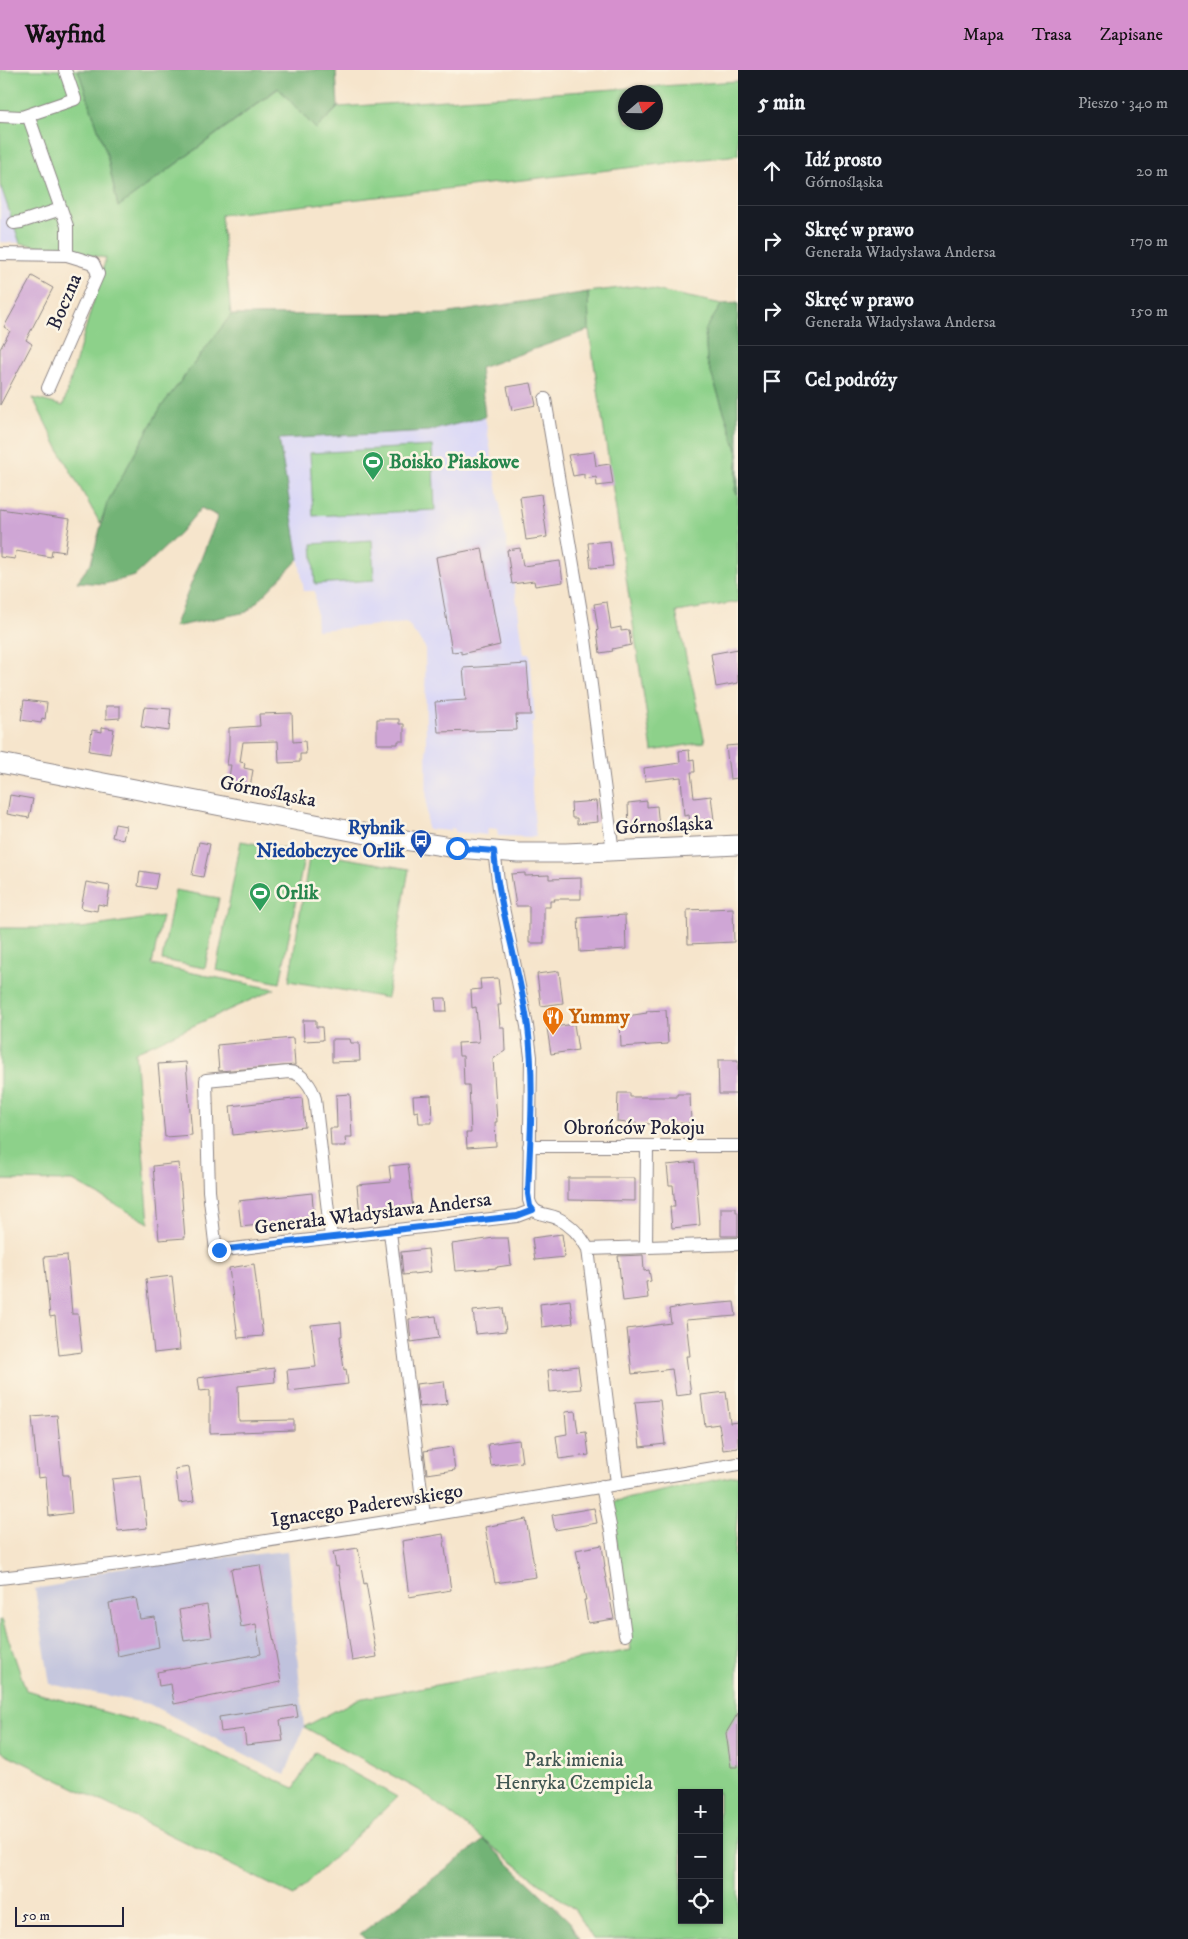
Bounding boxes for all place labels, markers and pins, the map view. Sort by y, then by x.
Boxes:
sports icon: Boisko Piaskowe [361,450,385,481]
place label: Boisko Piaskowe [389,450,520,475]
place label: Rybnik Niedobczyce Orlik [256,816,406,864]
bus stop icon: Rybnik Niedobczyce Orlik [409,828,433,859]
sports icon: Orlik [248,881,272,912]
place label: Orlik [276,881,320,906]
restaurant icon: Yummy [541,1005,565,1036]
place label: Yummy [568,1005,630,1030]

